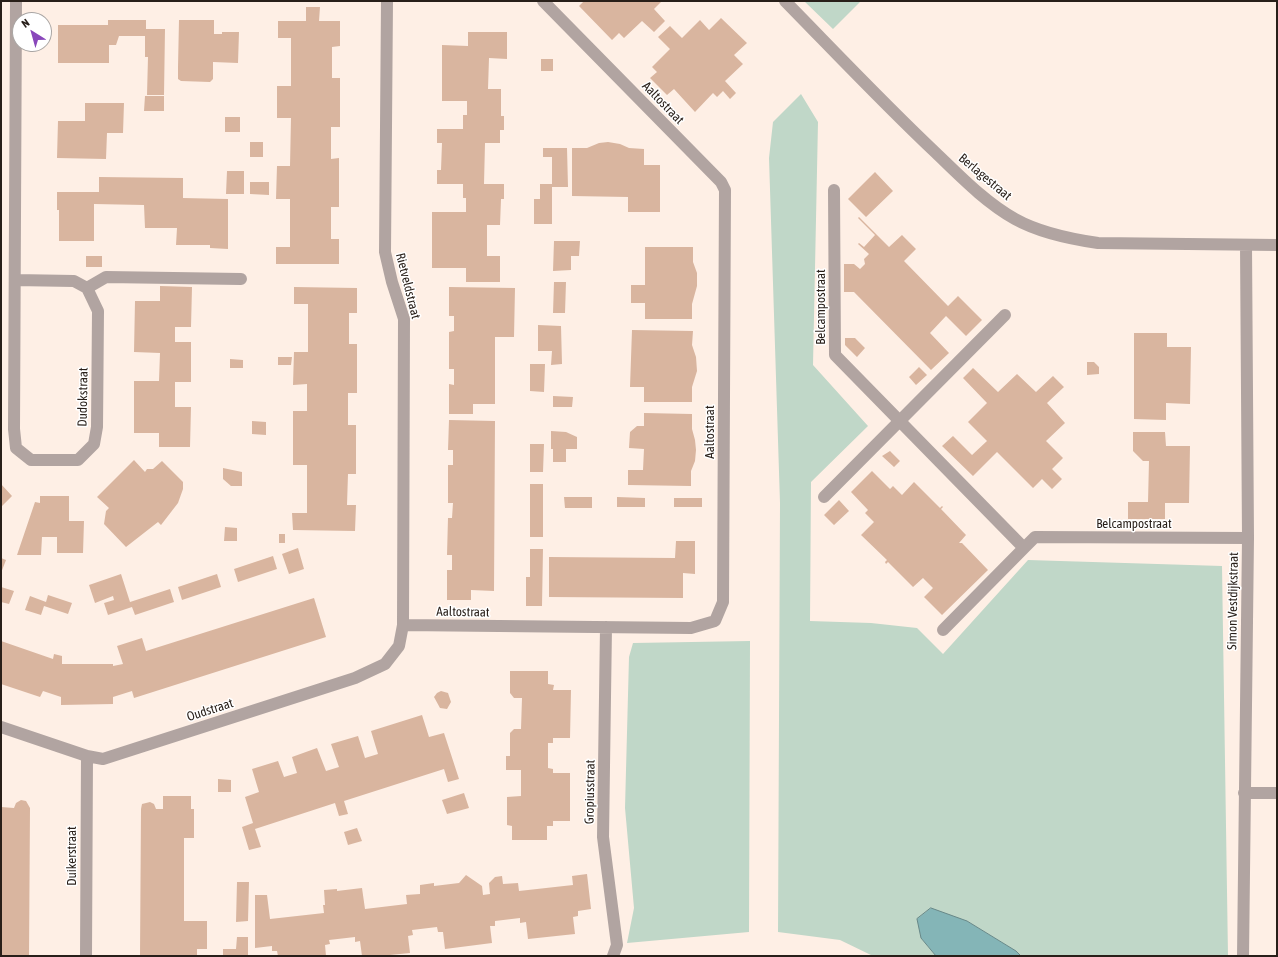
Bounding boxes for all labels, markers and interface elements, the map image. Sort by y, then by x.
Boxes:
north arrow [12,12,52,52]
text: N [19,16,32,30]
street label: Aaltostraat [639,78,687,128]
street label: Berlagestraat [955,150,1015,204]
street label: Rietveldstraat [392,251,424,321]
street label: Belcampostraat [813,269,829,345]
street label: Dudokstraat [75,367,91,427]
street label: Aaltostraat [702,405,718,459]
street label: Belcampostraat [1096,516,1172,532]
street label: Simon Vestdijkstraat [1224,552,1242,650]
street label: Aaltostraat [436,604,490,620]
street label: Oudstraat [185,695,235,725]
street label: Gropiusstraat [582,760,598,824]
street label: Duikerstraat [64,826,80,886]

